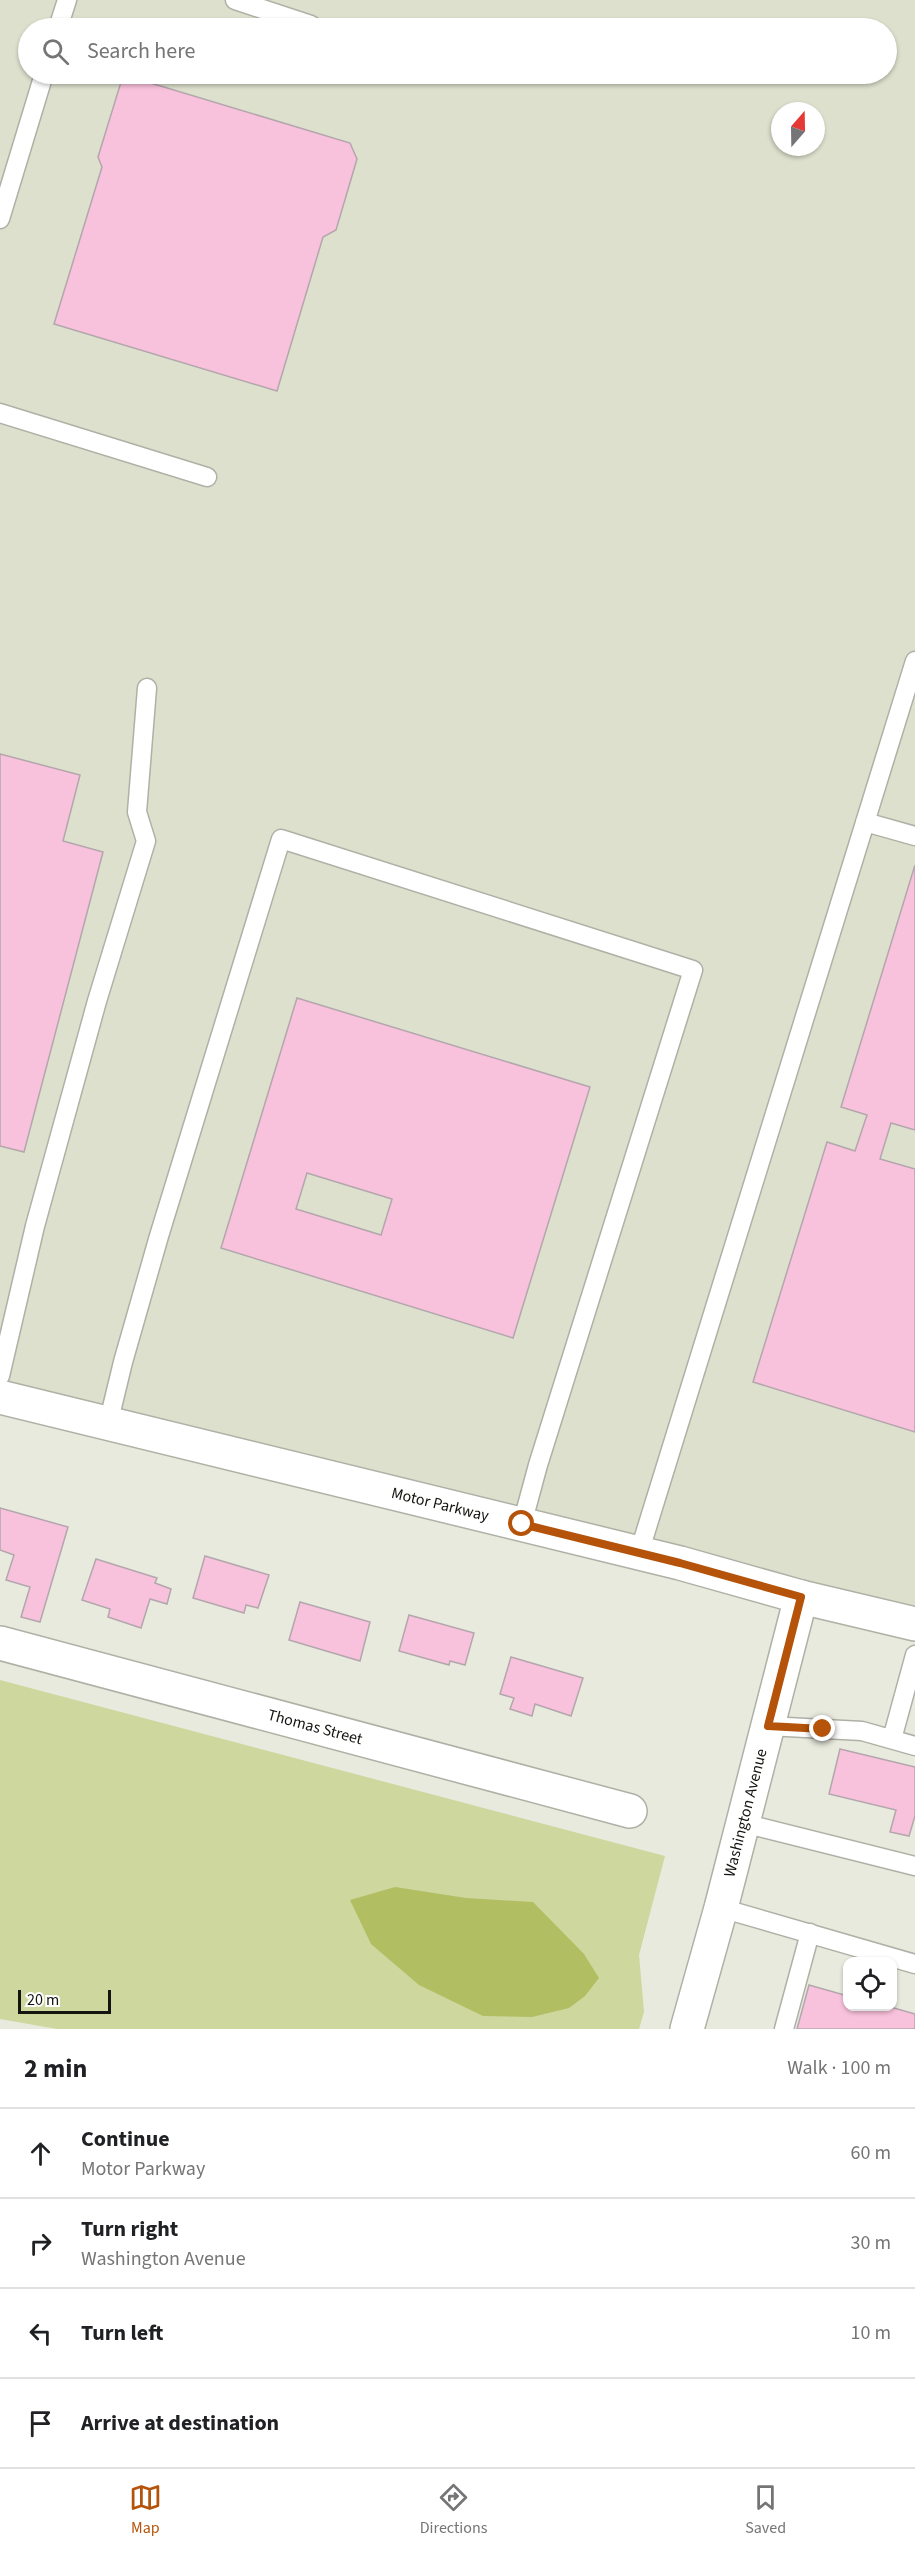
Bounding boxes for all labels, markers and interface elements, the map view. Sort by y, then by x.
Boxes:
search box [18,18,897,84]
icon: search [39,35,72,68]
text: Search here [87,35,195,67]
north arrow [771,102,825,156]
street label: Motor Parkway [389,1482,492,1527]
route start [508,1510,534,1536]
street label: Thomas Street [265,1704,365,1750]
route end [809,1715,835,1741]
street label: Washington Avenue [718,1746,773,1879]
map controls [843,1957,897,2011]
button: locate [843,1957,897,2011]
scale bar [18,1987,111,2014]
text: 20 m [27,1989,59,2011]
text: 2 min [24,2050,87,2087]
text: Walk · 100 m [787,2054,891,2082]
text: Continue [81,2123,170,2155]
icon: ahead [24,2137,57,2170]
text: 60 m [851,2139,891,2167]
text: Motor Parkway [81,2155,205,2183]
text: Turn right [81,2213,178,2245]
icon: right [24,2227,57,2260]
text: 30 m [851,2229,891,2257]
text: Washington Avenue [81,2245,246,2273]
icon: left [24,2317,57,2350]
text: Turn left [81,2317,163,2349]
text: 10 m [851,2319,891,2347]
icon: arrive [24,2407,57,2440]
text: Arrive at destination [81,2407,279,2439]
tab: Map [129,2481,162,2539]
tab: Directions [420,2481,487,2539]
tab: Saved [745,2481,786,2539]

